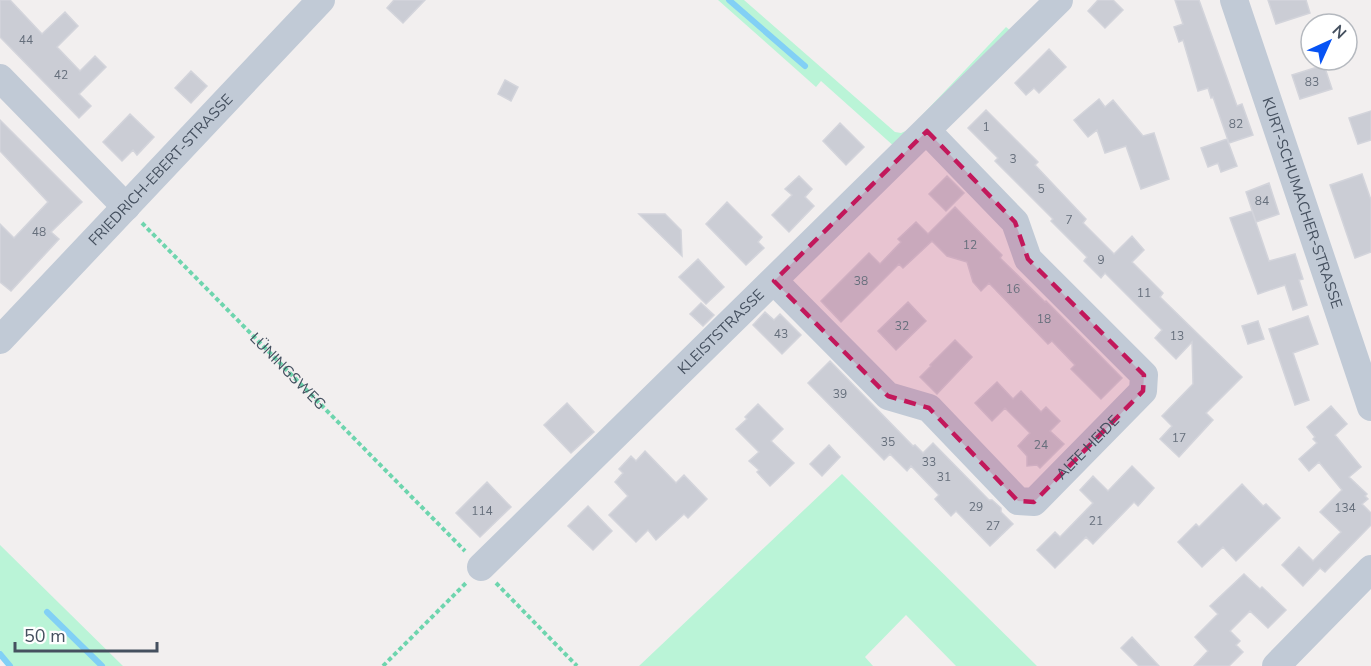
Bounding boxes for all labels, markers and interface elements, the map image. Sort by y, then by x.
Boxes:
north arrow [1299,12,1359,72]
text: N [1327,20,1351,44]
house number: 44 [19,32,33,48]
house number: 42 [54,67,68,83]
house number: 83 [1305,74,1319,90]
street label: FRIEDRICH-EBERT-STRASSE [84,90,237,250]
street label: KURT-SCHUMACHER-STRASSE [1257,95,1347,311]
house number: 82 [1229,116,1243,132]
house number: 1 [982,119,990,135]
house number: 3 [1009,151,1017,167]
house number: 5 [1037,181,1045,197]
house number: 84 [1255,193,1269,209]
house number: 7 [1065,212,1073,228]
house number: 48 [32,224,46,240]
house number: 12 [963,237,977,253]
house number: 9 [1097,252,1105,268]
house number: 38 [854,273,868,289]
house number: 16 [1006,281,1020,297]
street label: KLEISTSTRASSE [673,285,768,379]
house number: 11 [1137,285,1151,301]
house number: 18 [1037,311,1051,327]
house number: 32 [895,318,909,334]
house number: 43 [774,326,788,342]
street label: LÜNINGSWEG [245,328,330,414]
house number: 13 [1170,328,1184,344]
house number: 39 [833,386,847,402]
street label: ALTE HEIDE [1052,411,1124,484]
house number: 17 [1172,430,1186,446]
house number: 35 [881,434,895,450]
house number: 24 [1034,437,1048,453]
house number: 33 [922,454,936,470]
house number: 31 [937,469,951,485]
house number: 29 [969,499,983,515]
house number: 134 [1334,500,1356,516]
house number: 114 [471,503,493,519]
house number: 21 [1089,513,1103,529]
house number: 27 [986,518,1000,534]
scale bar [15,615,158,653]
text: 50 m [24,624,66,648]

